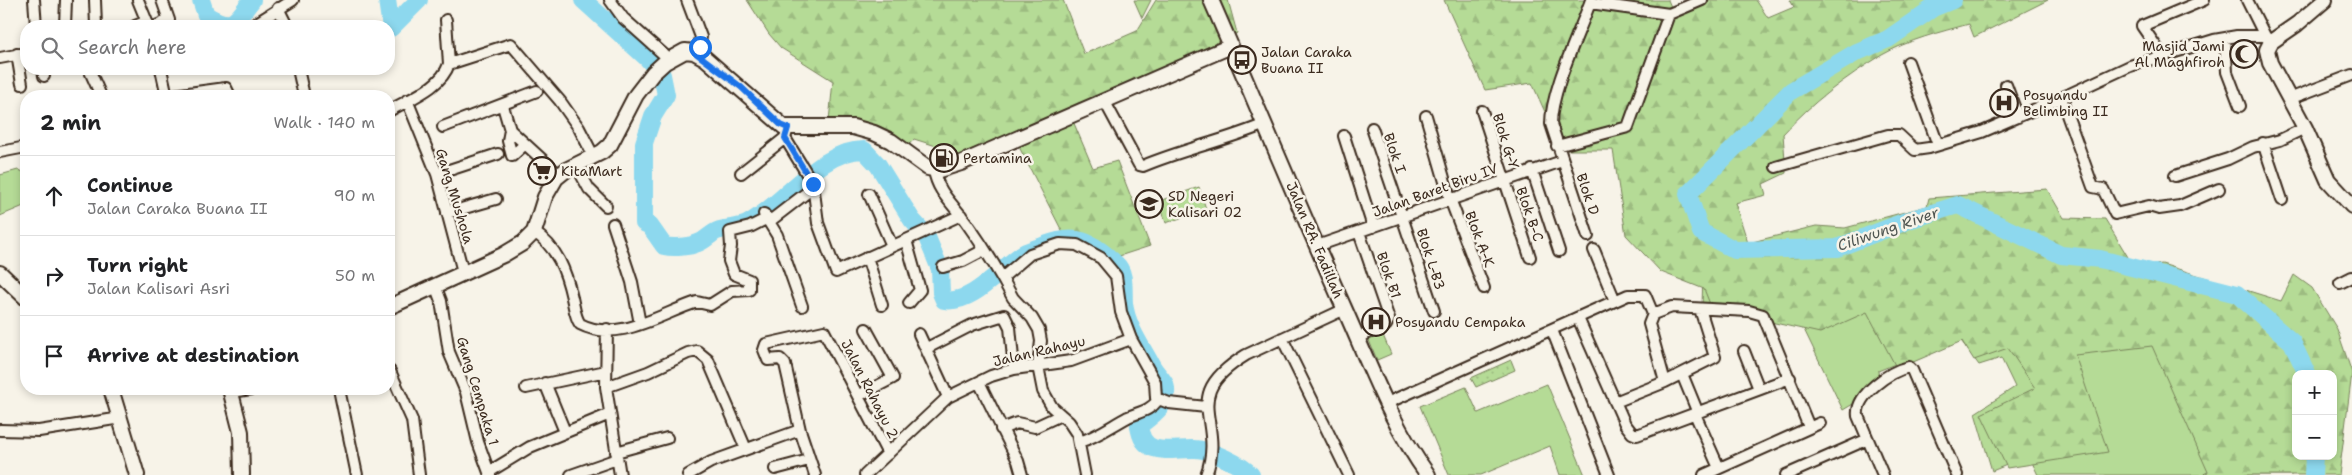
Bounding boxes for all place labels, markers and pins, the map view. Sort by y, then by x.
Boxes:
place label: Masjid Jami Al Maghfiroh [2135,37,2225,71]
mosque icon: Masjid Jami Al Maghfiroh [2229,39,2259,69]
place label: Jalan Caraka Buana II [1261,43,1352,77]
bus stop icon: Jalan Caraka Buana II [1227,45,1257,75]
place label: Posyandu Belimbing II [2023,86,2108,120]
hospital icon: Posyandu Belimbing II [1989,88,2019,118]
fuel station icon: Pertamina [929,143,959,173]
place label: Pertamina [963,149,1032,167]
supermarket icon: KitaMart [527,156,557,186]
place label: KitaMart [561,162,622,180]
place label: SD Negeri Kalisari 02 [1168,187,1242,221]
school or university icon: SD Negeri Kalisari 02 [1134,189,1164,219]
hospital icon: Posyandu Cempaka [1361,307,1391,337]
place label: Posyandu Cempaka [1395,313,1526,331]

